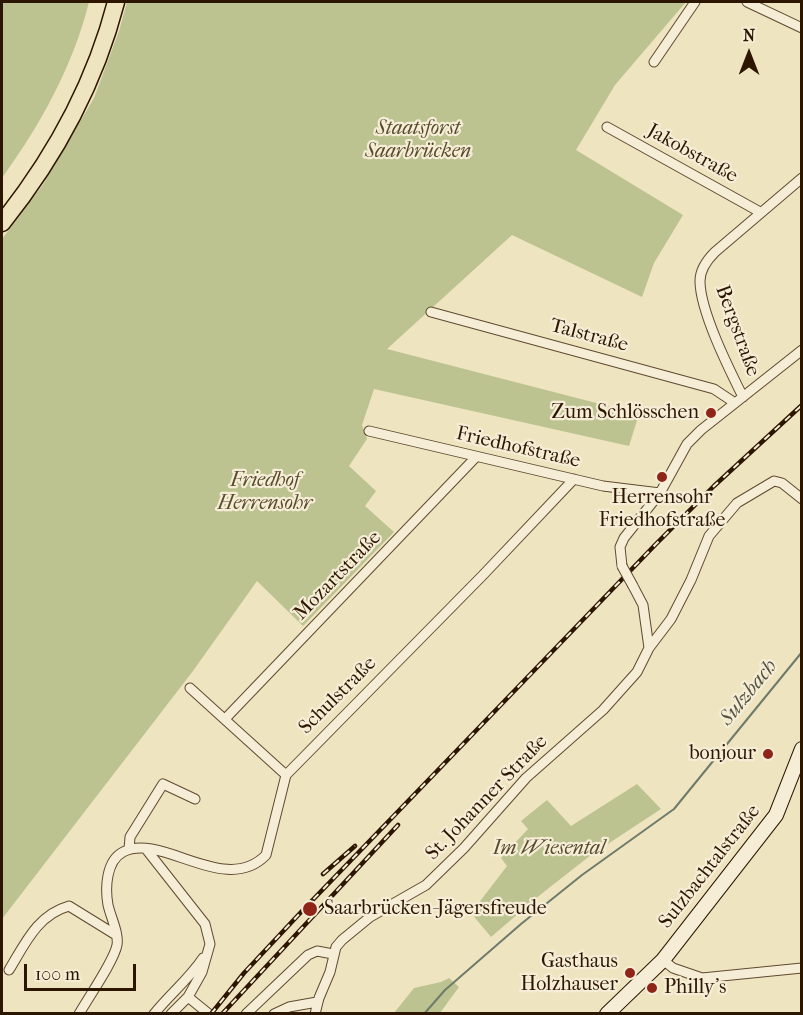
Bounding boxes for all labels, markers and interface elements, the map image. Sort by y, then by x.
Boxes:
north arrow [719,24,779,84]
text: N [743,26,755,45]
park label: Staatsforst Saarbrücken [365,117,471,164]
street label: Jakobstraße [642,119,742,189]
street label: Bergstraße [709,282,765,380]
street label: Talstraße [547,314,631,358]
place label: Zum Schlösschen [551,401,699,425]
marker: Zum Schlösschen [704,406,718,420]
street label: Friedhofstraße [454,422,582,474]
park label: Friedhof Herrensohr [218,469,312,516]
marker: Herrensohr Friedhofstraße [655,470,669,484]
place label: Herrensohr Friedhofstraße [599,486,725,533]
street label: Mozartstraße [289,526,387,626]
street label: Schulstraße [294,652,382,740]
water label: Sulzbach [715,655,783,731]
street label: St. Johanner Straße [421,730,553,866]
place label: bonjour [689,742,756,766]
marker: bonjour [761,747,775,761]
street label: Sulzbachtalstraße [654,800,766,934]
park label: Im Wiesental [493,837,605,861]
place label: Saarbrücken-Jägersfreude [324,897,547,921]
marker: Saarbrücken-Jägersfreude [301,900,319,918]
place label: Gasthaus Holzhauser [521,950,618,997]
scale bar [27,952,140,990]
text: 100 m [35,964,80,985]
marker: Gasthaus Holzhauser [623,966,637,980]
place label: Philly's [664,976,726,1000]
marker: Philly's [645,981,659,995]

